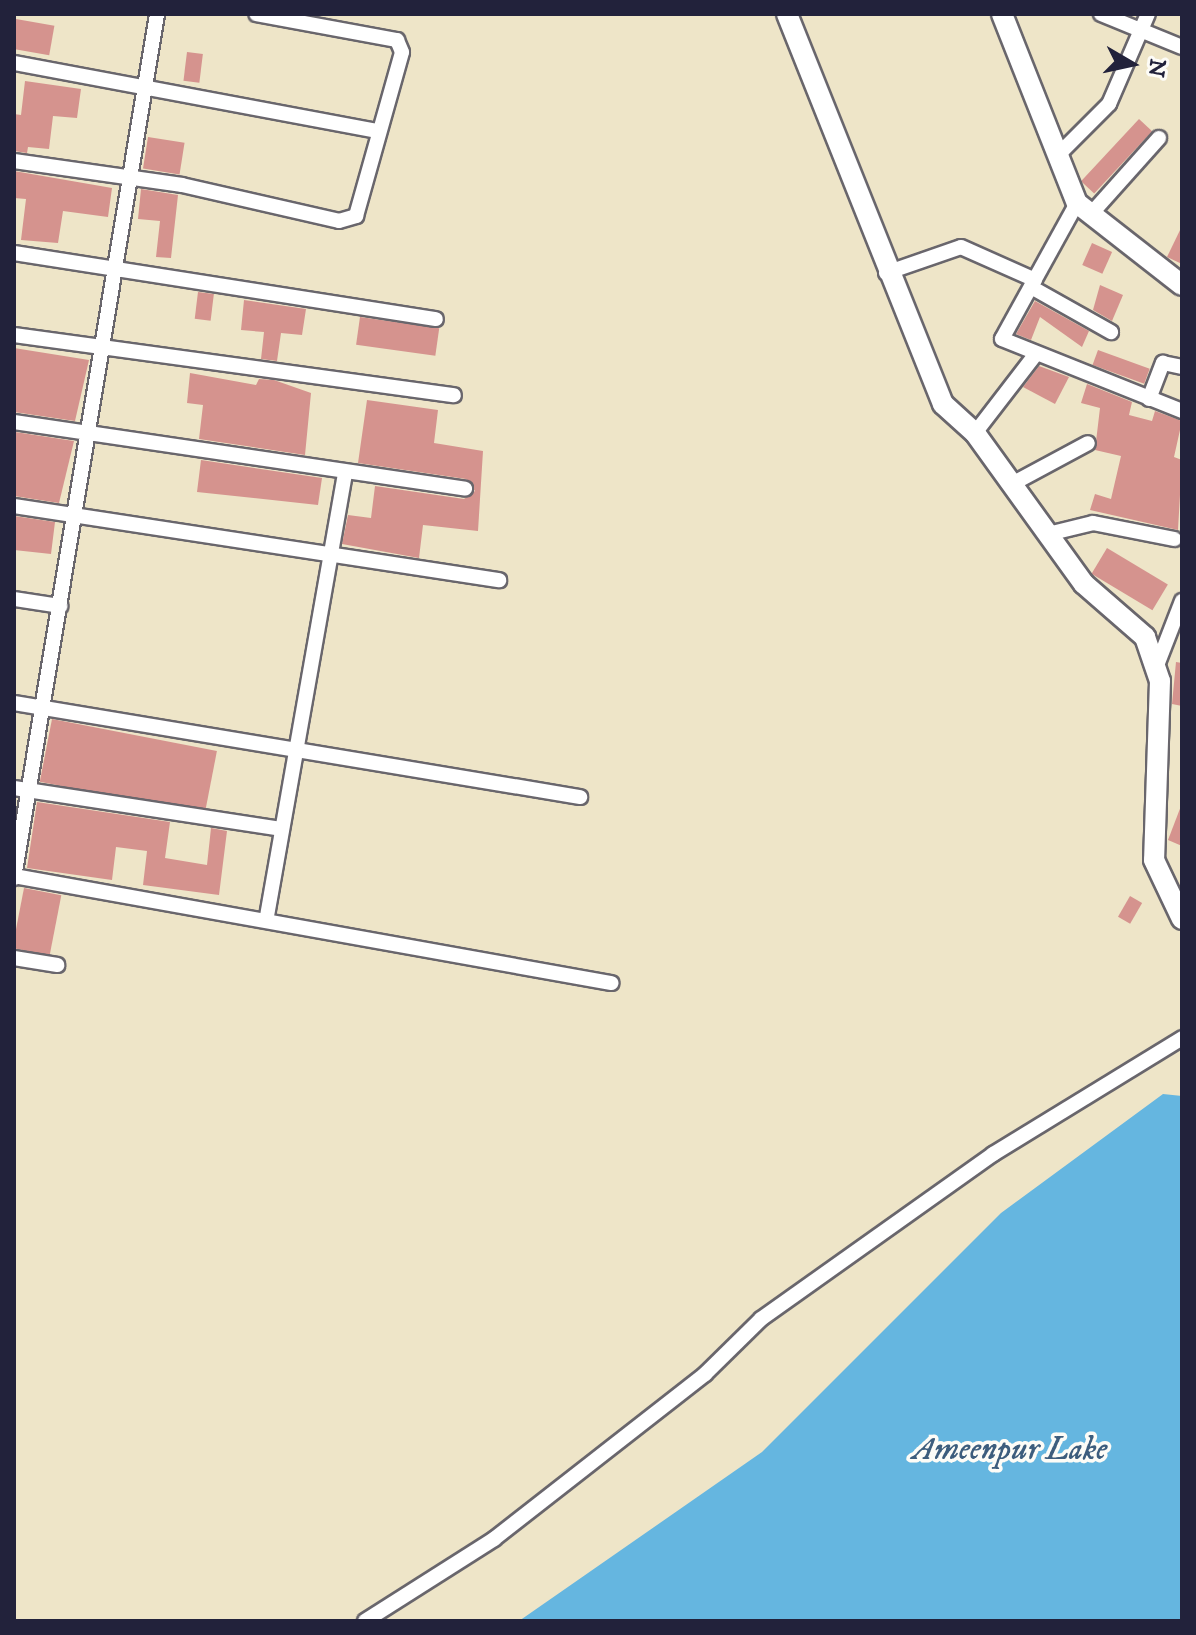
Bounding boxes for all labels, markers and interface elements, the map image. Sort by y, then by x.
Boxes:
north arrow [1092,24,1172,104]
text: N [1141,57,1171,79]
water label: Ameenpur Lake [913,1431,1107,1469]

